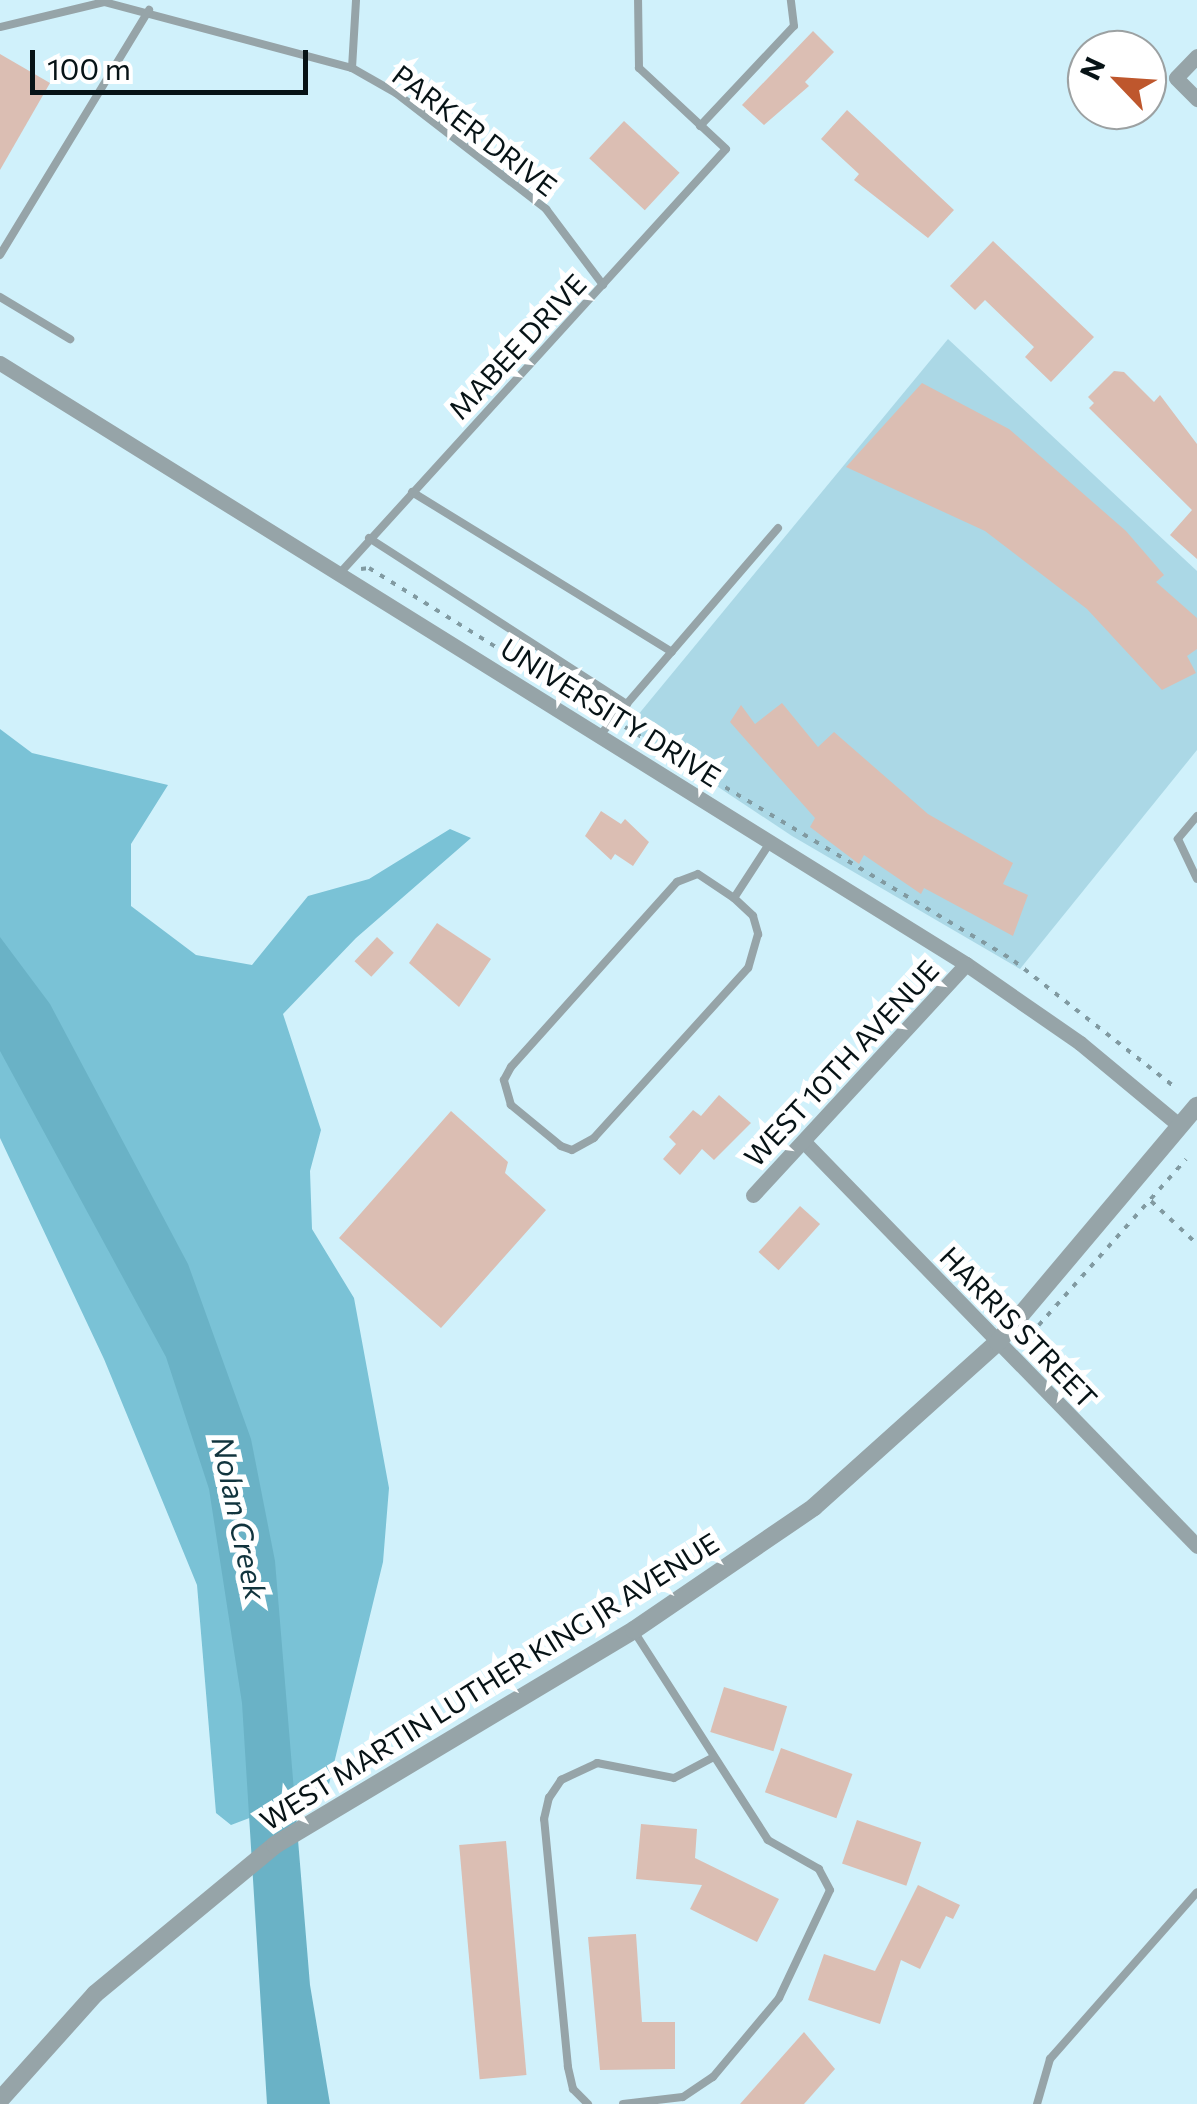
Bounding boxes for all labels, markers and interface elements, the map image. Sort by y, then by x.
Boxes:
scale bar [35,30,312,92]
north arrow [1067,30,1167,130]
text: 100 m [47,49,131,86]
text: N [1072,51,1111,85]
street label: PARKER DRIVE [386,57,564,203]
street label: MABEE DRIVE [441,267,593,425]
street label: UNIVERSITY DRIVE [495,631,727,793]
street label: WEST 10TH AVENUE [737,953,945,1173]
street label: HARRIS STREET [933,1239,1105,1415]
water label: Nolan Creek [205,1433,275,1603]
street label: WEST MARTIN LUTHER KING JR AVENUE [254,1525,724,1837]

